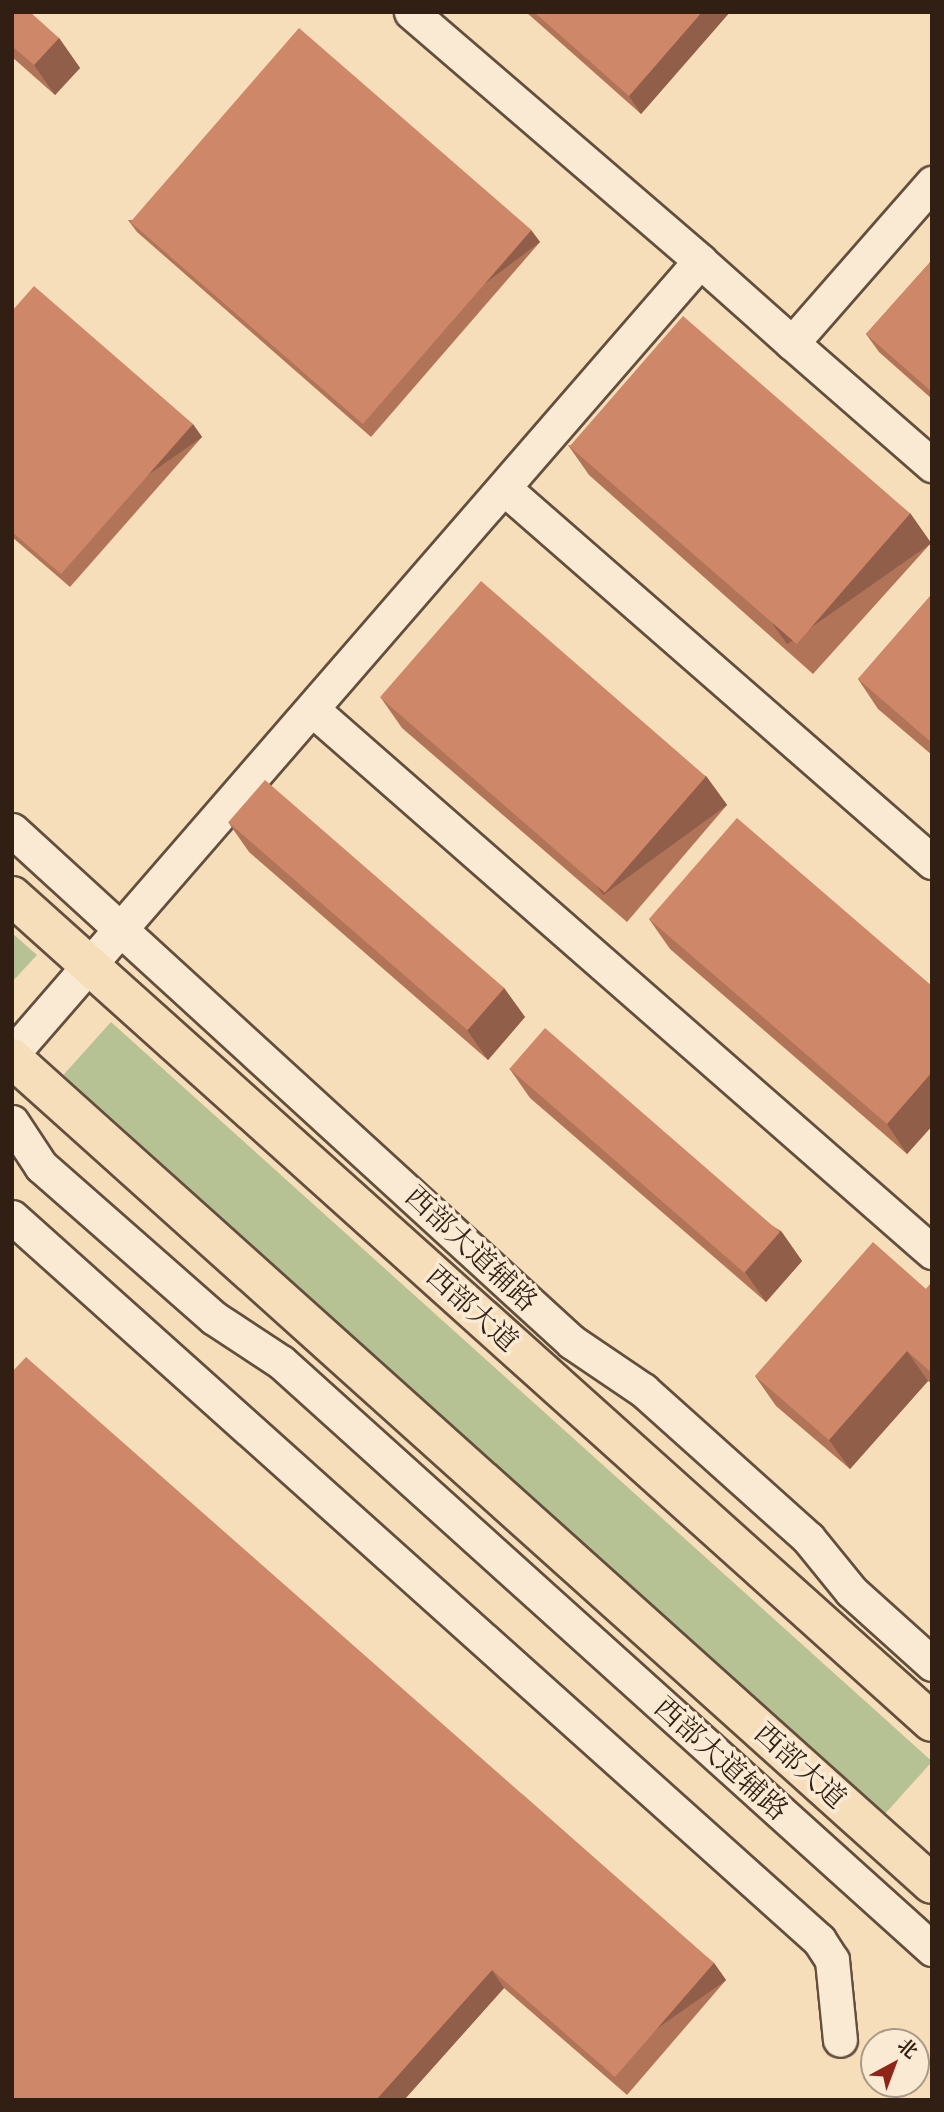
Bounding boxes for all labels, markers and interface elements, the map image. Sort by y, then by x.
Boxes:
street label: 西部大道辅路 [398,1179,544,1319]
street label: 西部大道 [419,1259,525,1359]
street label: 西部大道辅路 [647,1690,795,1828]
street label: 西部大道 [747,1716,853,1816]
north arrow [860,2028,930,2098]
text: 北 [892,2033,923,2065]

